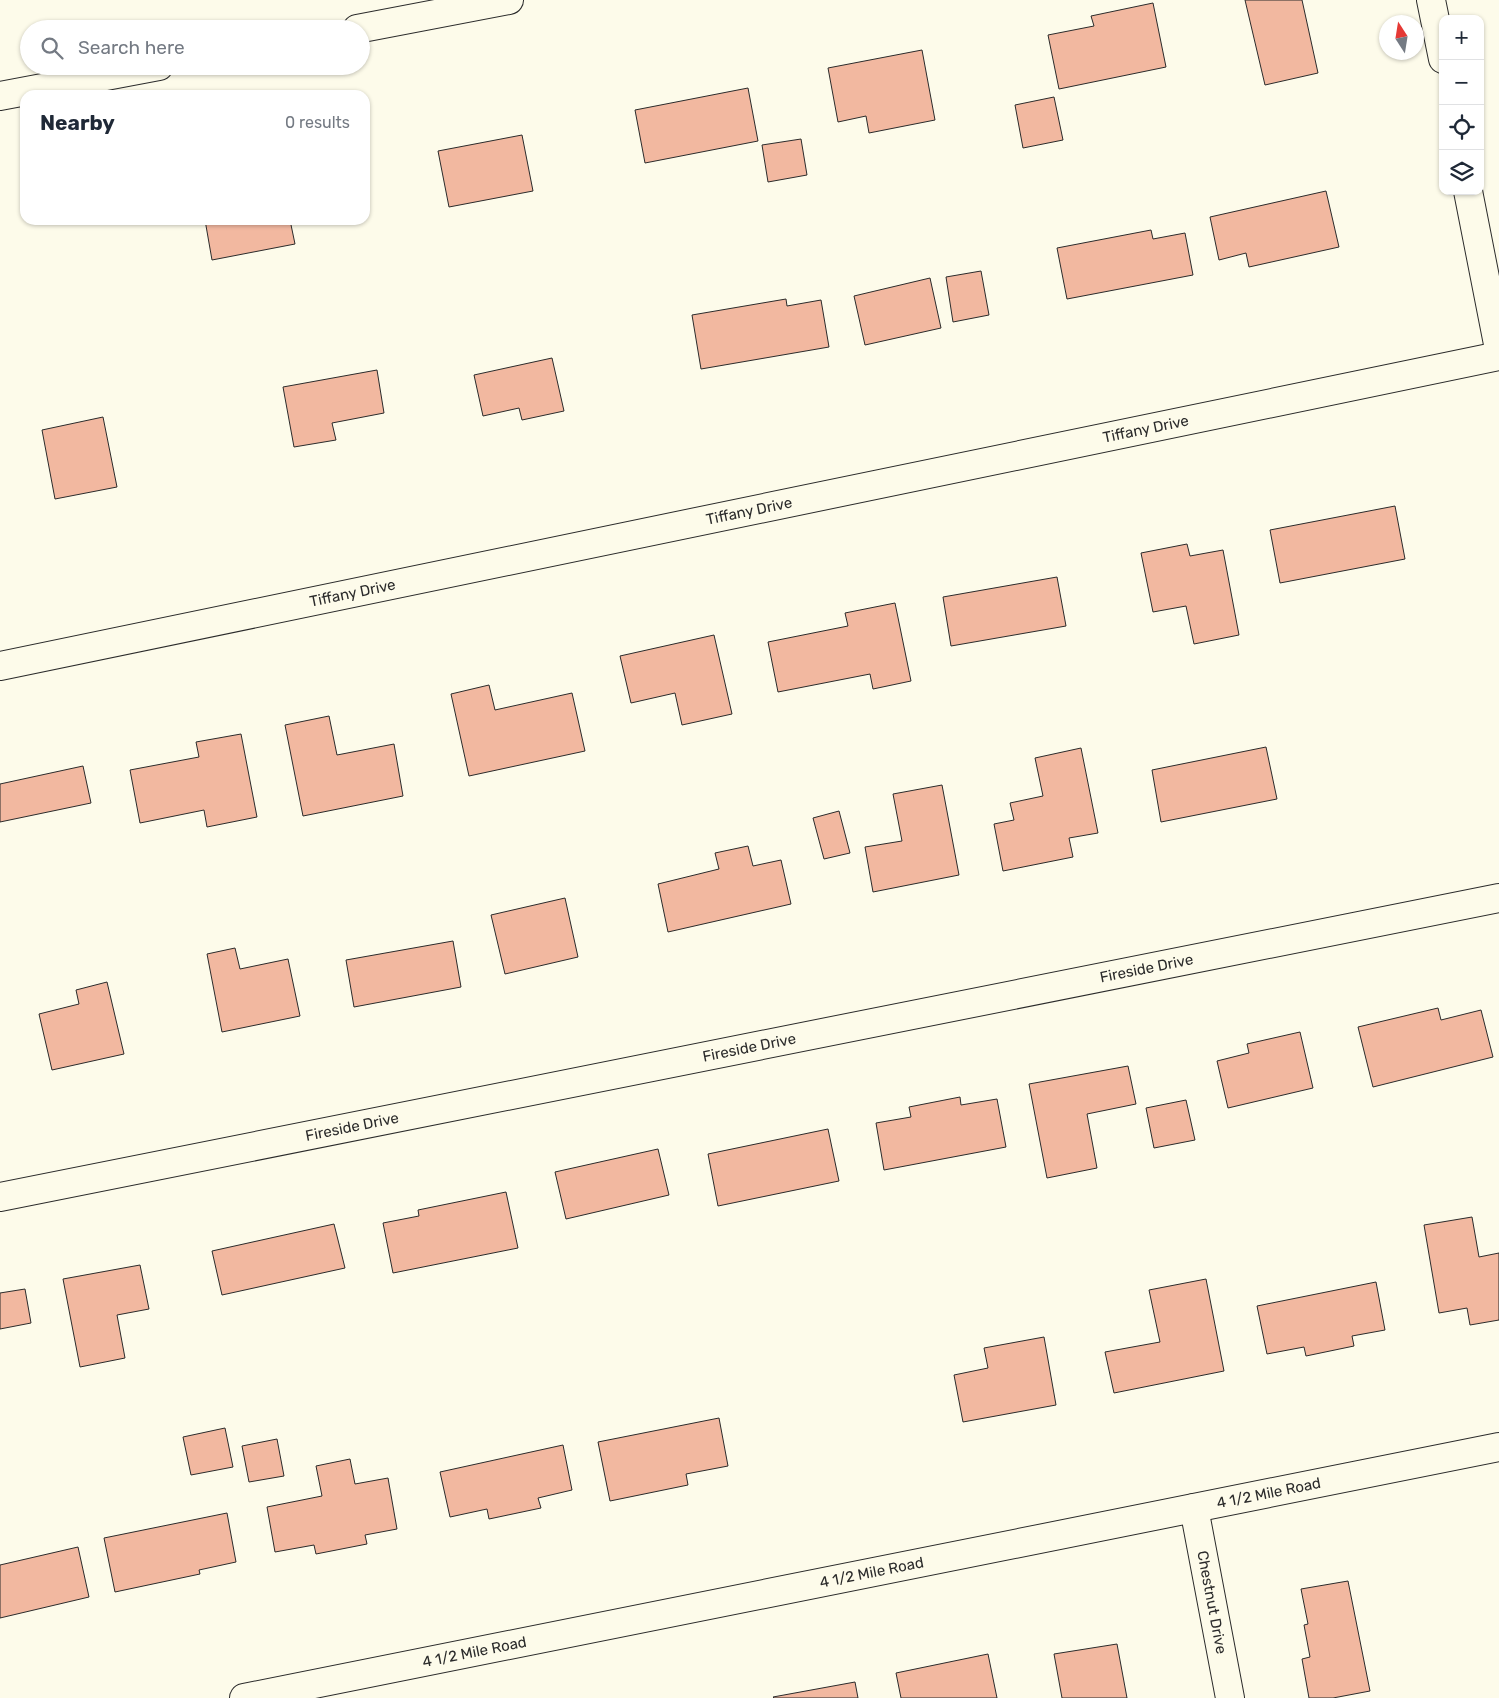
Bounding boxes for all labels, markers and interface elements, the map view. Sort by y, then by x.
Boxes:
north arrow [1379,15,1424,60]
map controls [1439,15,1484,195]
button: + [1439,15,1484,60]
search box [20,20,370,75]
icon: search [38,34,66,62]
text: Search here [78,36,185,59]
button: − [1439,60,1484,105]
button: locate [1439,105,1484,150]
text: Nearby [40,110,115,135]
text: 0 results [285,113,350,132]
button: layers [1439,150,1484,195]
street label: Tiffany Drive [1101,411,1190,447]
street label: Tiffany Drive [705,493,794,529]
street label: Tiffany Drive [308,575,397,611]
street label: Fireside Drive [1098,950,1195,986]
street label: Fireside Drive [701,1029,798,1066]
street label: Fireside Drive [304,1109,400,1145]
street label: 4 1/2 Mile Road [1215,1474,1322,1512]
street label: Chestnut Drive [1193,1549,1230,1656]
street label: 4 1/2 Mile Road [818,1553,925,1592]
street label: 4 1/2 Mile Road [421,1633,528,1671]

